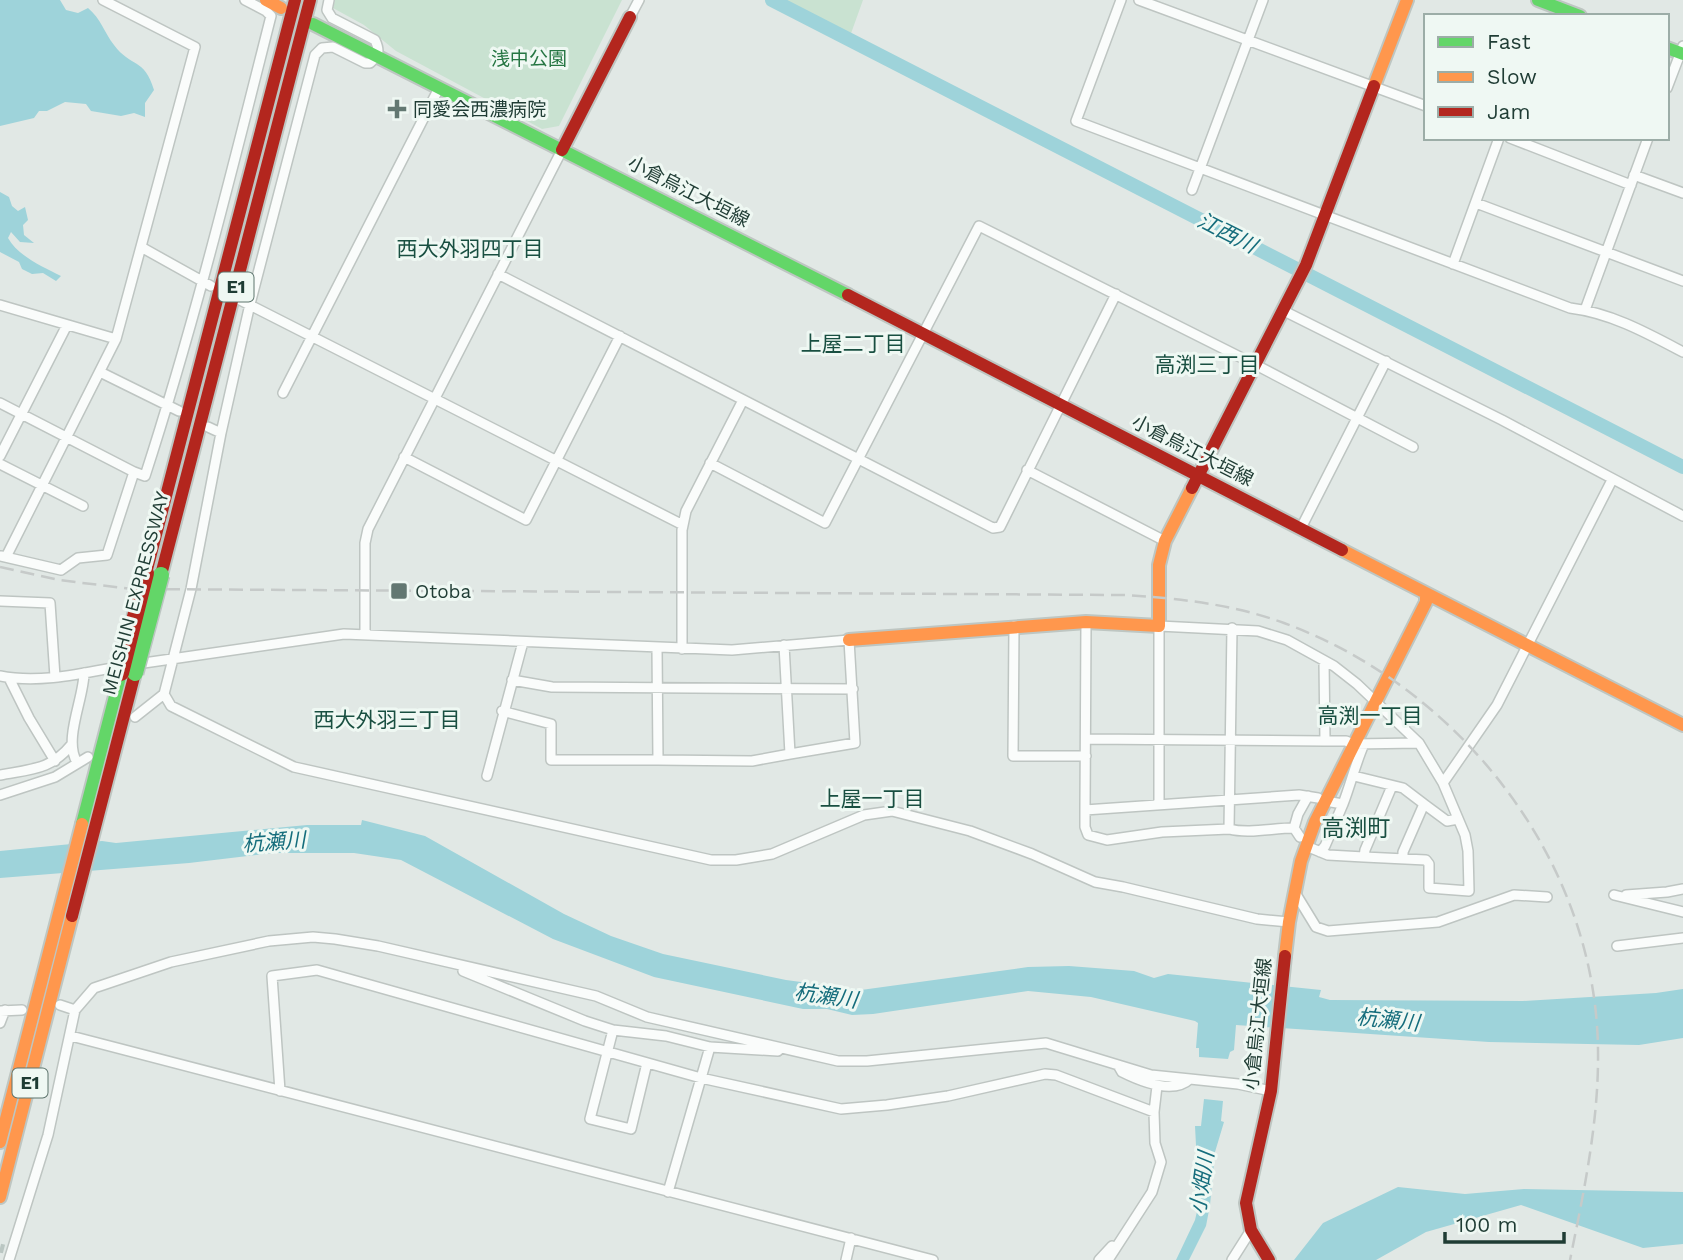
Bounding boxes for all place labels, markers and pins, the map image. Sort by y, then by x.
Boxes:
place label: 同愛会西濃病院 [413,98,546,121]
marker: 同愛会西濃病院 [387,99,407,119]
place label: Otoba [415,580,471,603]
marker: Otoba [389,581,409,601]

